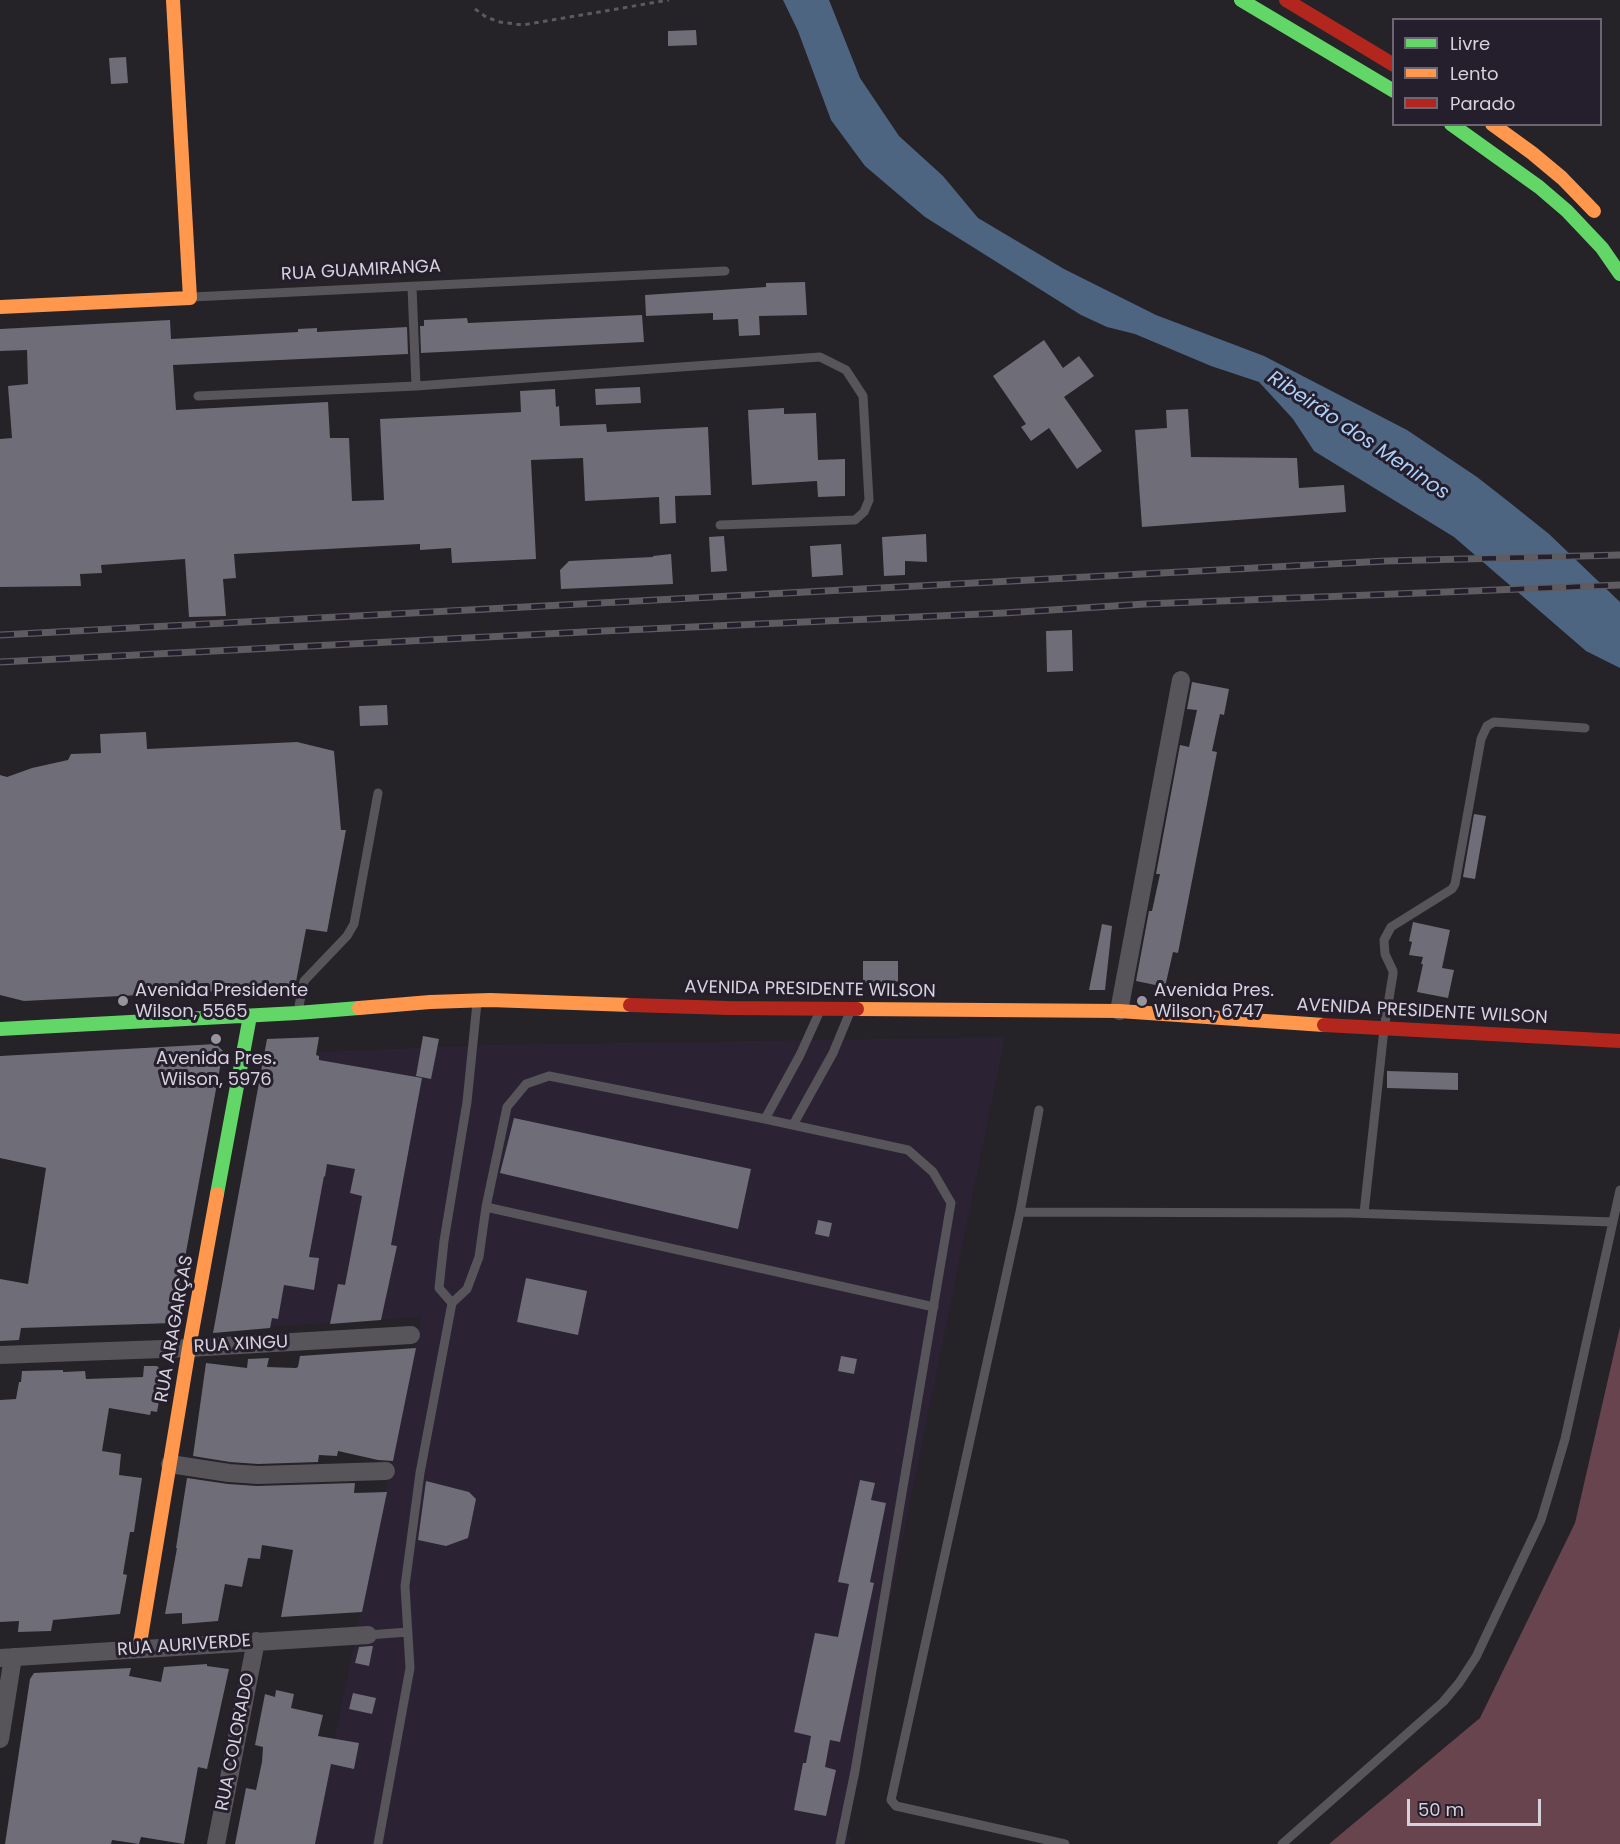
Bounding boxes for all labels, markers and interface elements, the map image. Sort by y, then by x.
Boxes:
legend [1392,18,1602,126]
text: Livre [1450,31,1490,56]
text: Lento [1450,61,1499,86]
text: Parado [1450,91,1515,116]
street label: RUA GUAMIRANGA [280,256,442,286]
water label: Ribeirão dos Meninos [1263,366,1453,506]
street label: AVENIDA PRESIDENTE WILSON [684,977,936,1003]
place label: Avenida Presidente Wilson, 5565 [135,980,308,1022]
place label: Avenida Pres. Wilson, 6747 [1154,980,1274,1022]
marker: Avenida Presidente Wilson, 5565 [116,994,130,1008]
marker: Avenida Pres. Wilson, 6747 [1135,994,1149,1008]
street label: AVENIDA PRESIDENTE WILSON [1296,995,1548,1029]
marker: Avenida Pres. Wilson, 5976 [209,1032,223,1046]
place label: Avenida Pres. Wilson, 5976 [156,1048,276,1090]
street label: RUA ARAGARÇAS [151,1254,199,1404]
street label: RUA XINGU [193,1332,289,1358]
street label: RUA AURIVERDE [116,1631,252,1661]
street label: RUA COLORADO [212,1671,260,1813]
scale bar [1410,1787,1544,1825]
text: 50 m [1418,1797,1464,1822]

